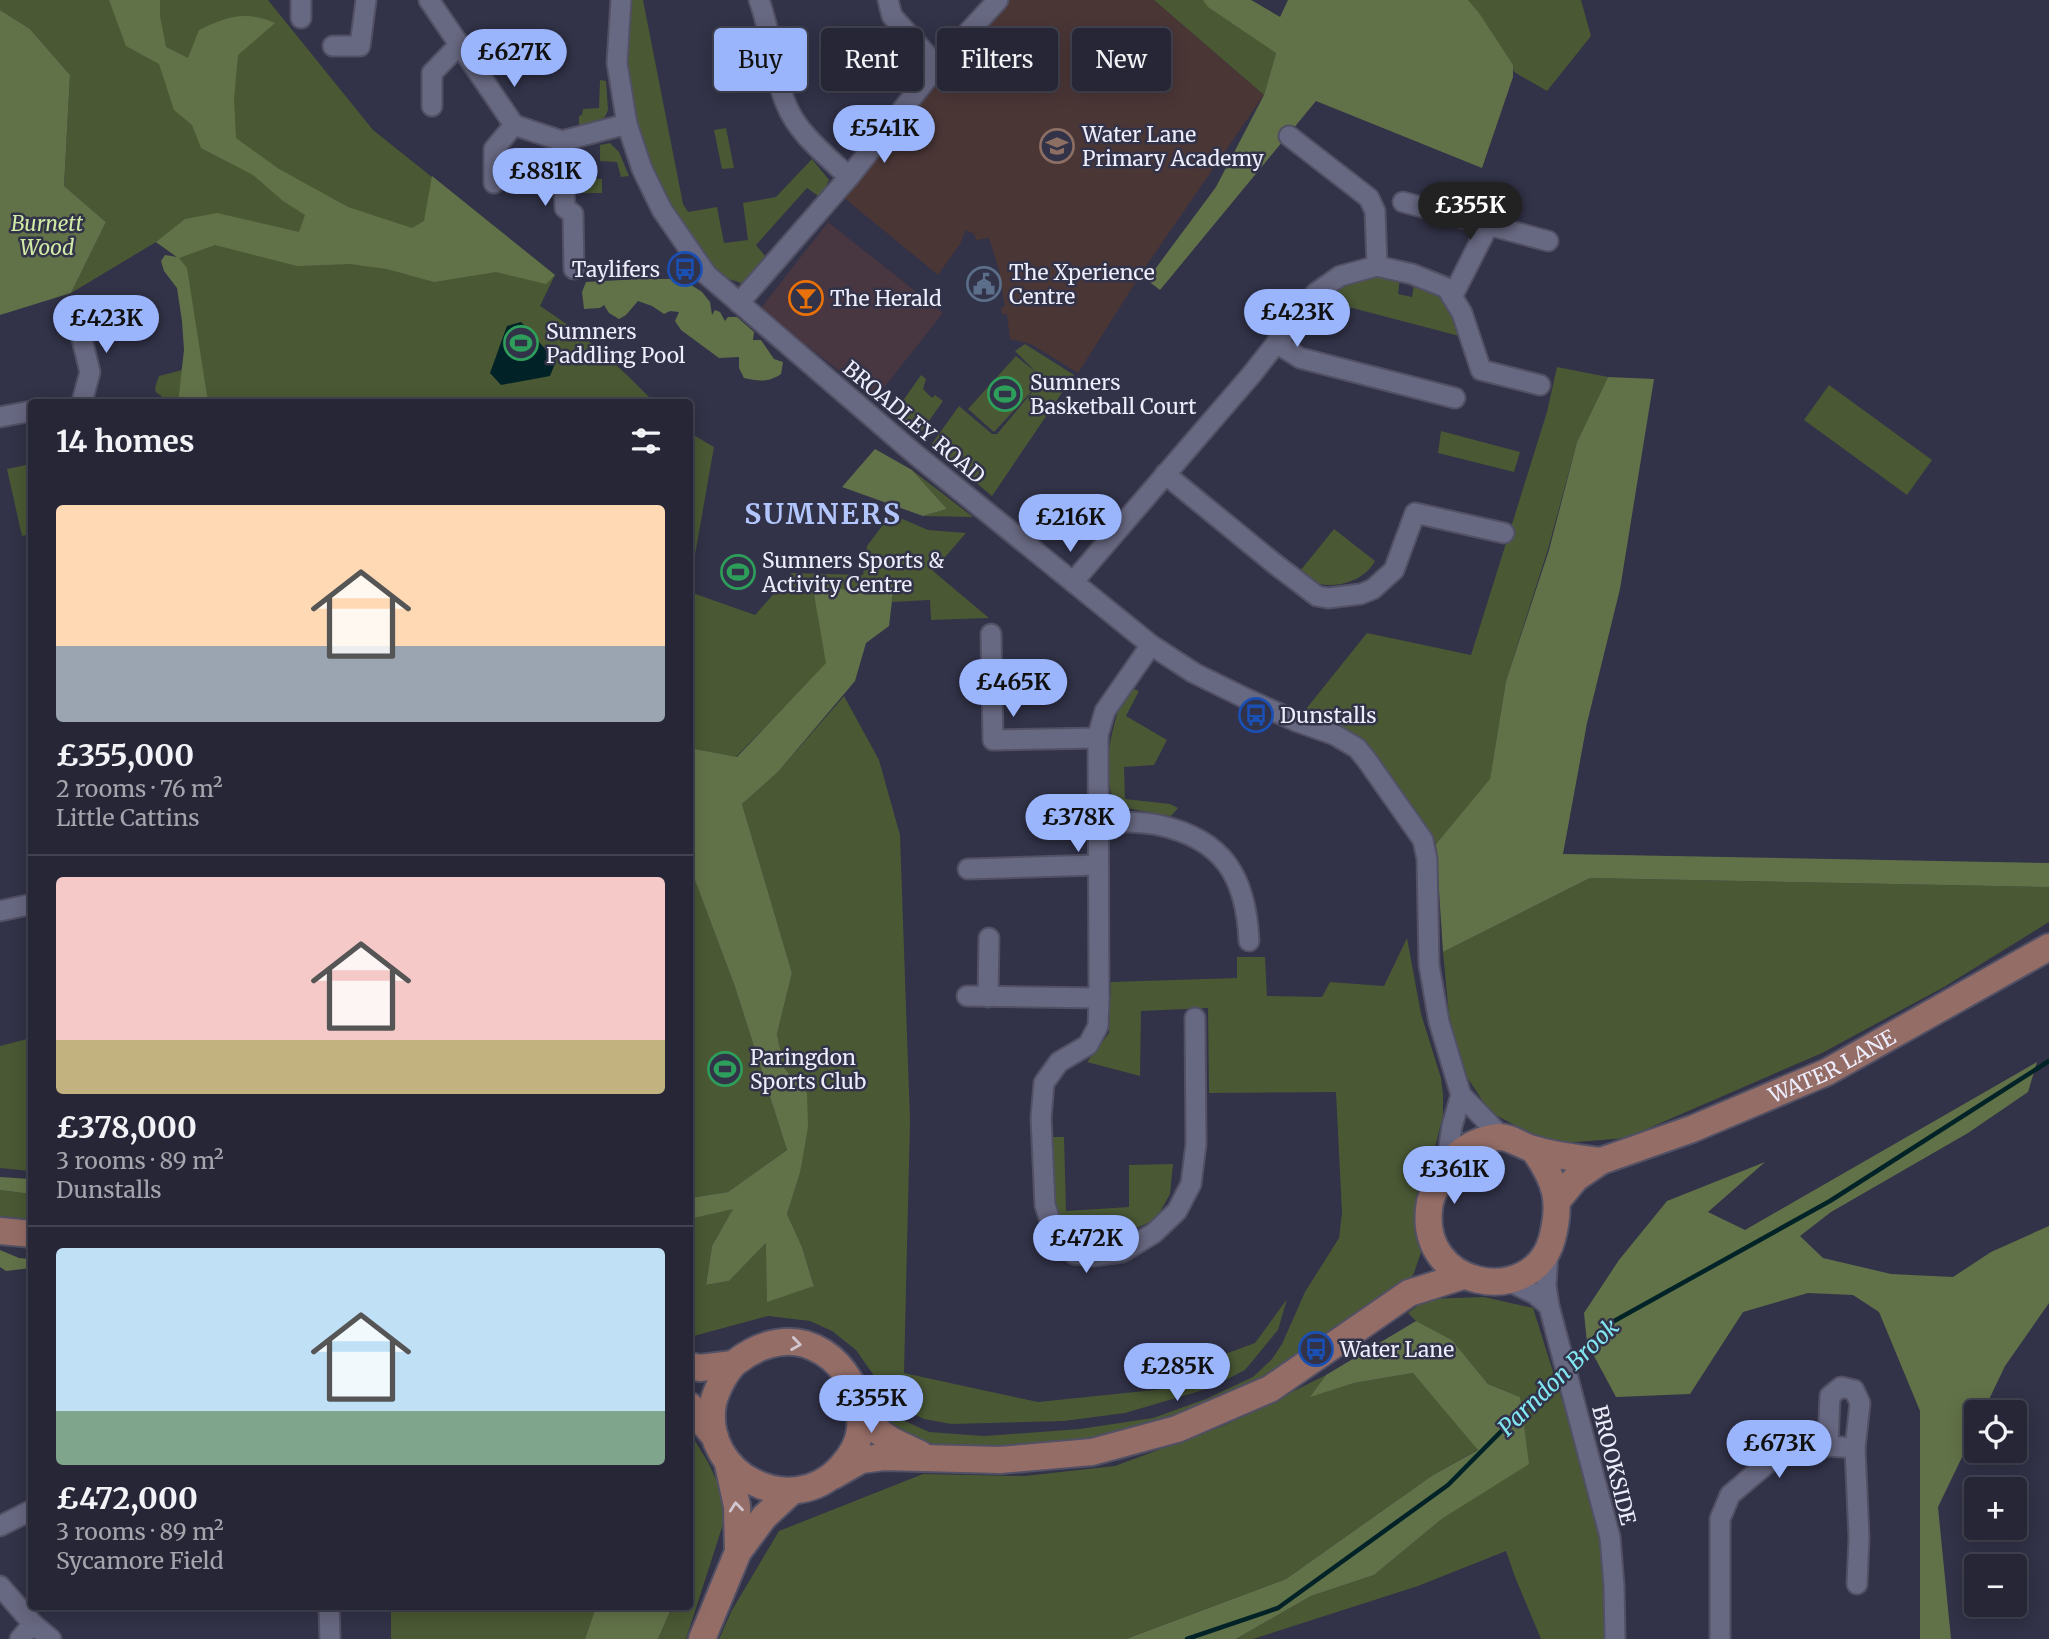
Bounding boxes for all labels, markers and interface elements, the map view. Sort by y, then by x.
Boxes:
chip: Buy [714,28,807,91]
chip: Rent [821,28,923,91]
chip: Filters [937,28,1058,91]
chip: New [1072,28,1171,91]
pin: £627K [465,29,563,89]
text: £627K [477,37,551,66]
pin: £541K [835,106,933,165]
text: £541K [849,113,919,142]
place label: Water Lane Primary Academy [1081,121,1264,172]
school or university icon: Water Lane Primary Academy [1038,127,1076,165]
pin: £881K [496,148,594,208]
text: £881K [509,156,581,185]
pin: £355K [1421,182,1519,242]
text: £355K [1434,190,1506,219]
park label: Burnett Wood [11,210,84,261]
bus stop icon: Taylifers [666,250,704,288]
place label: Taylifers [572,256,660,283]
place label: The Xperience Centre [1009,259,1155,310]
public building icon: The Xperience Centre [965,265,1003,303]
bar icon: The Herald [787,279,825,317]
place label: The Herald [830,285,942,312]
pin: £423K [1248,290,1346,349]
pin: £423K [57,296,155,355]
text: £423K [1260,297,1334,326]
text: £423K [69,303,143,332]
place label: Sumners Paddling Pool [546,318,686,369]
sports icon: Sumners Paddling Pool [502,324,540,362]
street label: BROADLEY ROAD [837,355,991,489]
place label: Sumners Basketball Court [1030,369,1196,420]
sports icon: Sumners Basketball Court [986,375,1024,413]
text: 14 homes [56,422,194,460]
icon: filters [627,422,665,460]
pin: £216K [1021,494,1119,554]
district label: SUMNERS [744,496,902,532]
text: £216K [1035,502,1105,531]
place label: Sumners Sports & Activity Centre [761,547,944,598]
icon: home [298,551,424,677]
sports icon: Sumners Sports & Activity Centre [719,553,757,591]
pin: £465K [964,660,1062,719]
text: £465K [975,667,1051,696]
bus stop icon: Dunstalls [1237,696,1275,734]
place label: Dunstalls [1280,702,1376,729]
text: £355,000 [56,736,194,774]
text: 2 rooms · 76 m² [56,774,223,803]
pin: £378K [1029,794,1127,854]
text: £378K [1041,802,1115,831]
text: Little Cattins [56,803,199,832]
icon: home [298,923,424,1049]
street label: WATER LANE [1763,1023,1901,1109]
place label: Paringdon Sports Club [750,1044,866,1095]
sports icon: Paringdon Sports Club [706,1050,744,1088]
text: £378,000 [56,1108,197,1146]
text: 3 rooms · 89 m² [56,1146,224,1175]
pin: £361K [1405,1146,1503,1206]
text: £361K [1419,1154,1489,1183]
text: Dunstalls [56,1175,162,1204]
pin: £472K [1037,1216,1135,1275]
text: £472K [1049,1223,1123,1252]
icon: home [298,1294,424,1420]
water label: Parndon Brook [1492,1312,1625,1442]
bus stop icon: Water Lane [1297,1330,1335,1368]
one-way arrow [790,1336,802,1351]
place label: Water Lane [1339,1336,1454,1363]
pin: £285K [1128,1344,1226,1403]
text: £285K [1140,1351,1214,1380]
pin: £355K [822,1376,920,1435]
text: £355K [835,1383,907,1412]
map controls [1964,1400,2027,1617]
button: locate [1964,1400,2027,1463]
street label: BROOKSIDE [1586,1402,1642,1528]
pin: £673K [1730,1420,1828,1480]
text: £673K [1743,1428,1815,1457]
button: + [1964,1477,2027,1540]
text: £472,000 [56,1479,198,1517]
one-way arrow [728,1501,743,1513]
text: 3 rooms · 89 m² [56,1517,224,1546]
text: Sycamore Field [56,1546,224,1575]
button: − [1964,1554,2027,1617]

